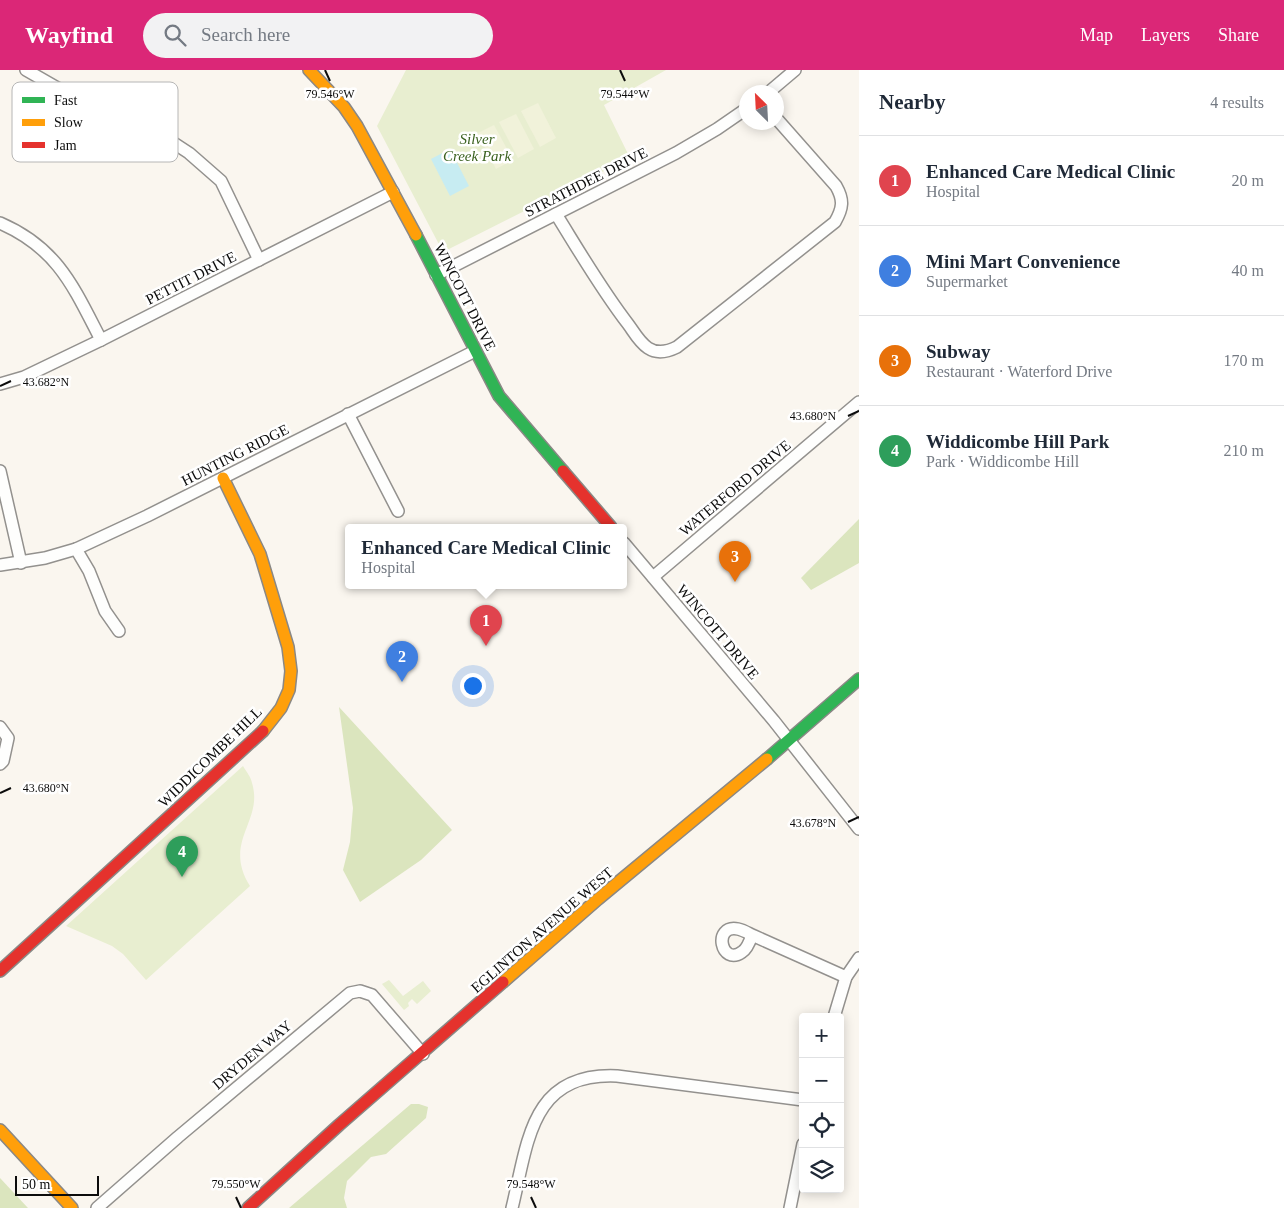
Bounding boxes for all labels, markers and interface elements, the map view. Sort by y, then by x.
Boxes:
search box [143,13,493,58]
icon: search [161,21,189,49]
text: Wayfind [25,22,113,48]
text: Search here [201,24,290,45]
text: Map [1080,25,1113,45]
text: Layers [1141,25,1190,45]
text: Share [1218,25,1259,45]
legend [12,82,178,162]
north arrow [739,85,784,130]
text: 79.546°W [305,87,355,101]
text: 79.544°W [600,87,650,101]
text: Nearby [879,90,946,114]
text: Fast [54,93,77,108]
text: 4 results [1210,94,1264,111]
text: Slow [54,115,84,130]
park label: Silver Creek Park [443,131,511,164]
text: Jam [54,138,77,153]
street label: STRATHDEE DRIVE [522,144,650,220]
text: Enhanced Care Medical Clinic [926,161,1175,182]
text: 1 [891,172,899,189]
text: 20 m [1232,172,1264,189]
text: Hospital [926,183,980,200]
street label: WINCOTT DRIVE [431,241,499,353]
street label: PETTIT DRIVE [143,248,239,308]
text: Mini Mart Convenience [926,251,1120,272]
text: 2 [891,262,899,279]
text: 40 m [1232,262,1264,279]
text: Supermarket [926,273,1008,290]
text: Subway [926,341,990,362]
text: 3 [891,352,899,369]
text: 170 m [1224,352,1264,369]
text: Restaurant · Waterford Drive [926,363,1112,380]
text: 43.682°N [23,375,70,389]
text: 43.680°N [790,409,837,423]
street label: HUNTING RIDGE [179,421,291,489]
text: Widdicombe Hill Park [926,431,1109,452]
street label: WATERFORD DRIVE [676,437,794,539]
text: 4 [891,442,899,459]
text: 210 m [1224,442,1264,459]
text: Park · Widdicombe Hill [926,453,1079,470]
popup [345,524,627,589]
text: Enhanced Care Medical Clinic [361,537,611,558]
pin: 3 [719,541,751,582]
text: Hospital [361,559,416,576]
street label: WINCOTT DRIVE [674,581,762,683]
pin: 1 [470,605,502,646]
pin: 2 [386,641,418,682]
your location [460,673,486,699]
street label: WIDDICOMBE HILL [155,704,265,810]
text: 43.680°N [23,781,70,795]
text: 43.678°N [790,816,837,830]
pin: 4 [166,836,198,877]
street label: EGLINTON AVENUE WEST [468,864,616,996]
map controls [799,1013,844,1193]
button: + [799,1013,844,1058]
street label: DRYDEN WAY [209,1017,295,1093]
button: − [799,1058,844,1103]
button: locate [799,1103,844,1148]
button: layers [799,1148,844,1193]
scale bar [15,1173,99,1196]
text: 50 m [22,1177,50,1192]
text: 79.550°W [211,1177,261,1191]
text: 79.548°W [506,1177,556,1191]

